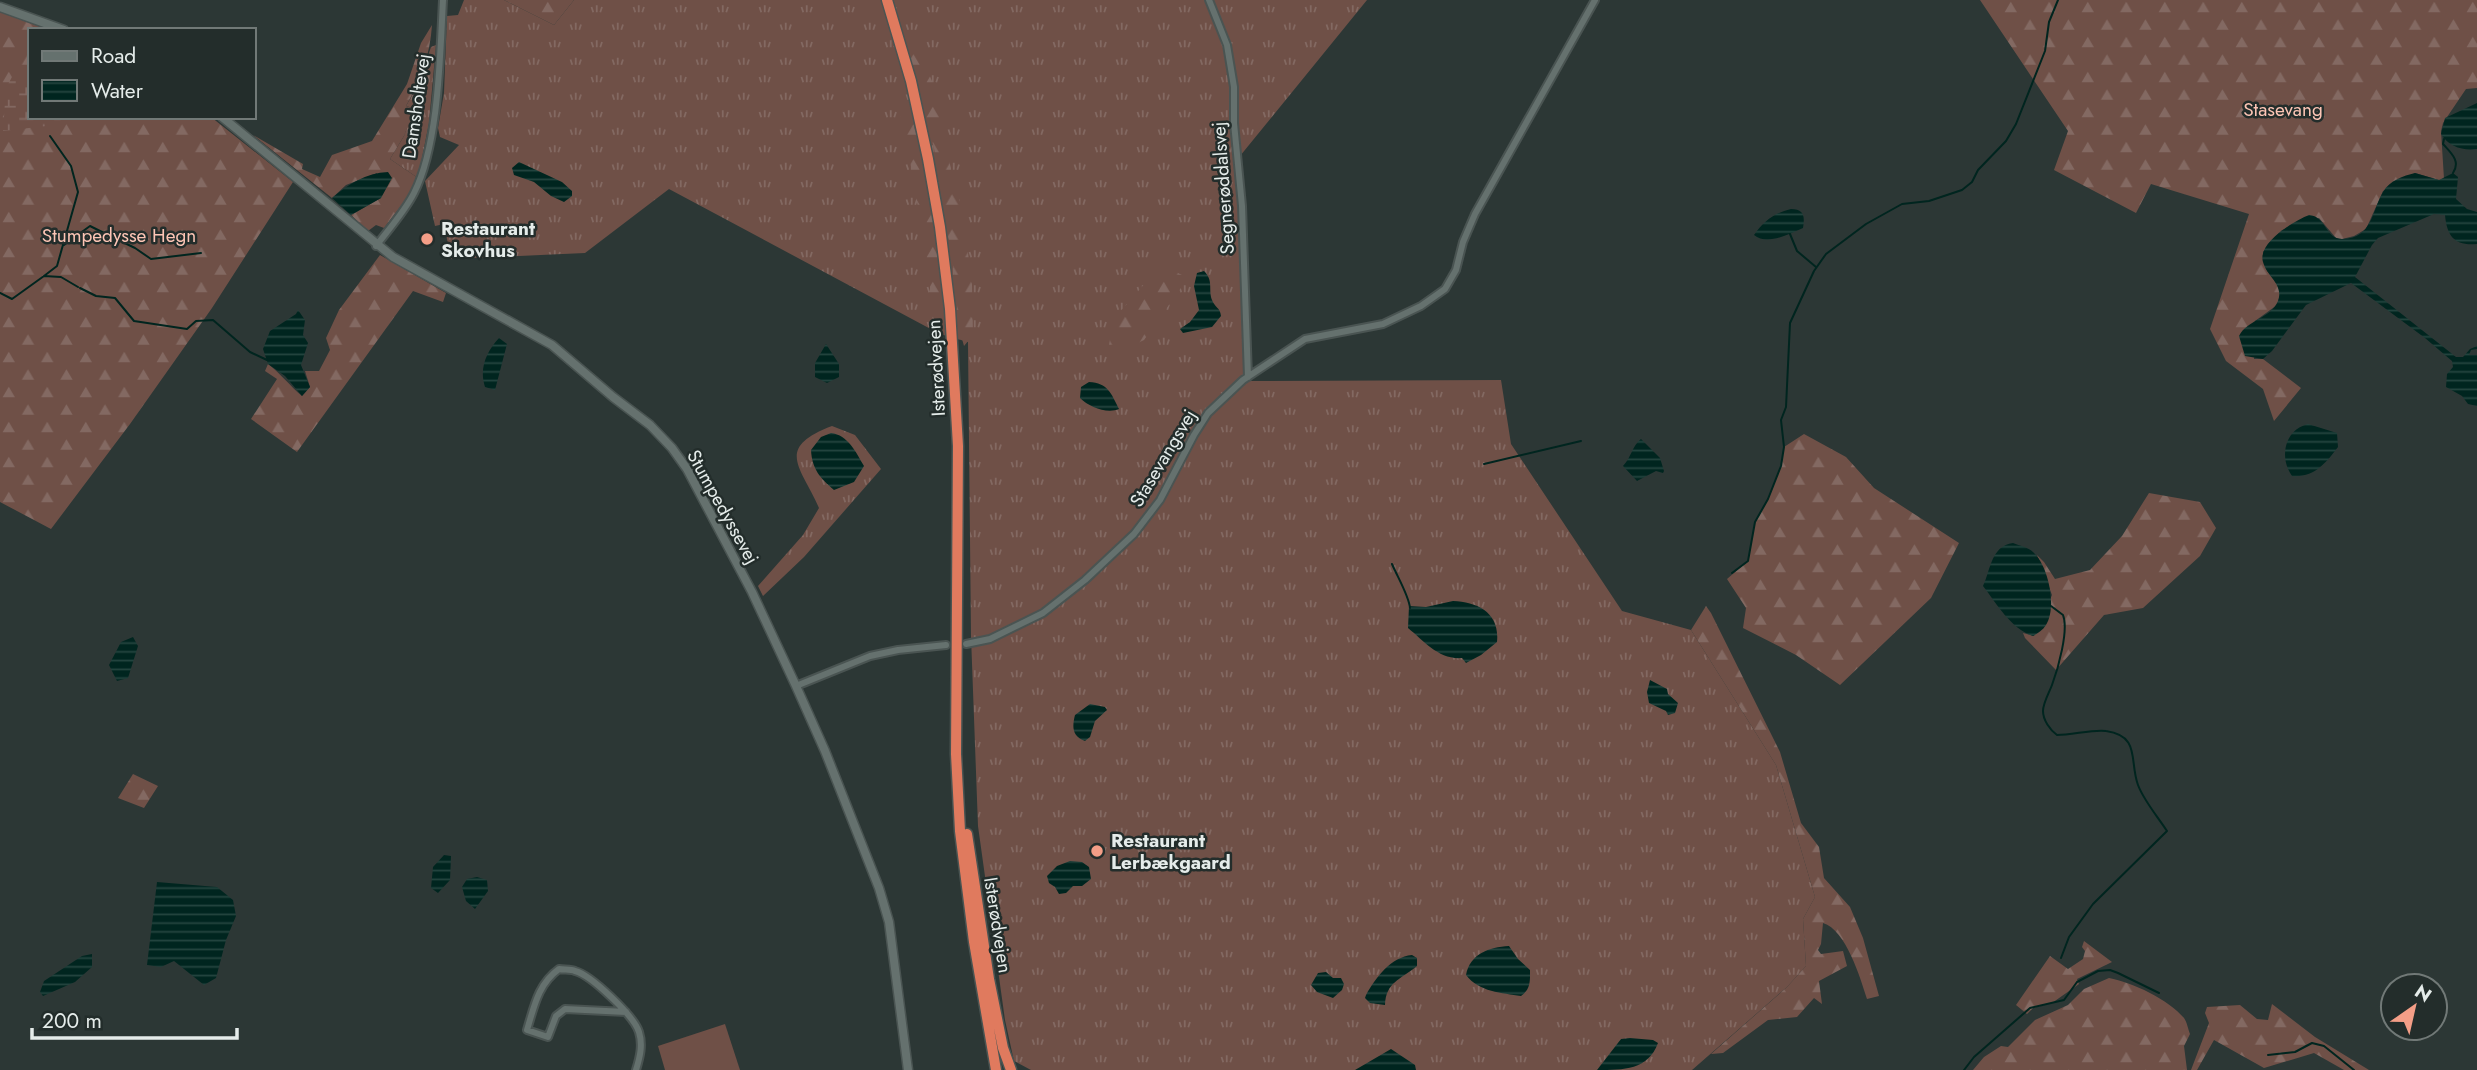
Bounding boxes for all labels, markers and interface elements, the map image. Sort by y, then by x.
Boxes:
legend [28,28,256,119]
text: Road [91,41,136,71]
street label: Damsholtevej [395,52,437,160]
text: Water [91,76,144,106]
park label: Stasevang [2243,96,2323,123]
street label: Segnerøddalsvej [1205,121,1241,255]
place label: Restaurant Skovhus [441,215,535,264]
park label: Stumpedysse Hegn [42,222,196,249]
marker: Restaurant Skovhus [419,231,435,247]
street label: Isterødvejen [920,319,952,417]
street label: Stasevangsvej [1123,404,1203,512]
street label: Stumpedyssevej [680,445,766,569]
place label: Restaurant Lerbækgaard [1111,827,1231,876]
marker: Restaurant Lerbækgaard [1089,843,1105,859]
street label: Isterødvejen [977,875,1019,975]
north arrow [2379,972,2449,1042]
text: N [2409,978,2437,1009]
scale bar [32,996,236,1040]
text: 200 m [42,1006,102,1036]

